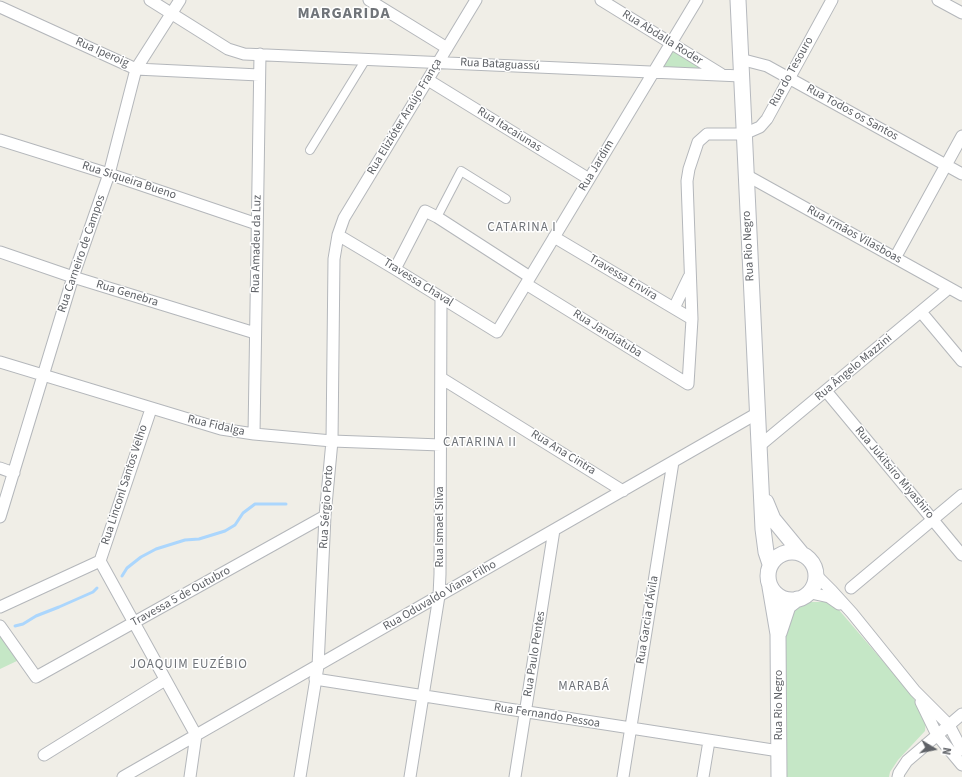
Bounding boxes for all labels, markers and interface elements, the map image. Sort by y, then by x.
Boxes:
district label: MARGARIDA [297,4,391,24]
street label: Rua Abdalla Roder [619,7,705,69]
street label: Rua Iperoig [73,35,131,71]
street label: Rua do Tesouro [767,35,817,109]
street label: Rua Elizióter Araújo França [364,56,446,178]
street label: Rua Bataguassú [460,56,540,74]
street label: Rua Todos os Santos [804,82,900,144]
street label: Rua Itacaiunas [474,104,544,156]
street label: Rua Jardim [576,138,618,194]
street label: Rua Siqueira Bueno [80,159,178,203]
street label: Rua Carneiro de Campos [55,193,109,315]
street label: Rua Amadeu da Luz [249,195,265,293]
street label: Rua Irmãos Vilasboas [804,203,904,267]
street label: Rua Rio Negro [740,210,758,282]
district label: CATARINA I [487,220,557,236]
street label: Travessa Envira [586,252,660,304]
street label: Travessa Chaval [380,256,456,310]
street label: Rua Genebra [94,278,160,310]
street label: Rua Jandiatuba [570,307,644,361]
street label: Rua Ângelo Mazzini [813,332,895,404]
street label: Rua Fidalga [186,412,246,440]
street label: Rua Linconl Santos Velho [99,423,151,547]
street label: Rua Jukitsiro Miyashiro [851,424,937,522]
street label: Rua Ana Cintra [528,427,598,479]
district label: CATARINA II [443,435,517,451]
street label: Rua Sérgio Porto [317,465,337,549]
street label: Rua Ismael Silva [433,486,447,568]
street label: Rua Oduvaldo Viana Filho [381,558,499,634]
street label: Travessa 5 de Outubro [129,564,233,630]
street label: Rua Garcia d'Ávila [634,575,662,665]
street label: Rua Paulo Pentes [521,610,549,698]
district label: JOAQUIM EUZÉBIO [130,657,248,673]
street label: Rua Rio Negro [772,670,786,740]
district label: MARABÁ [558,679,610,695]
street label: Rua Fernando Pessoa [493,700,601,732]
north arrow [914,729,954,769]
text: N [938,746,954,756]

